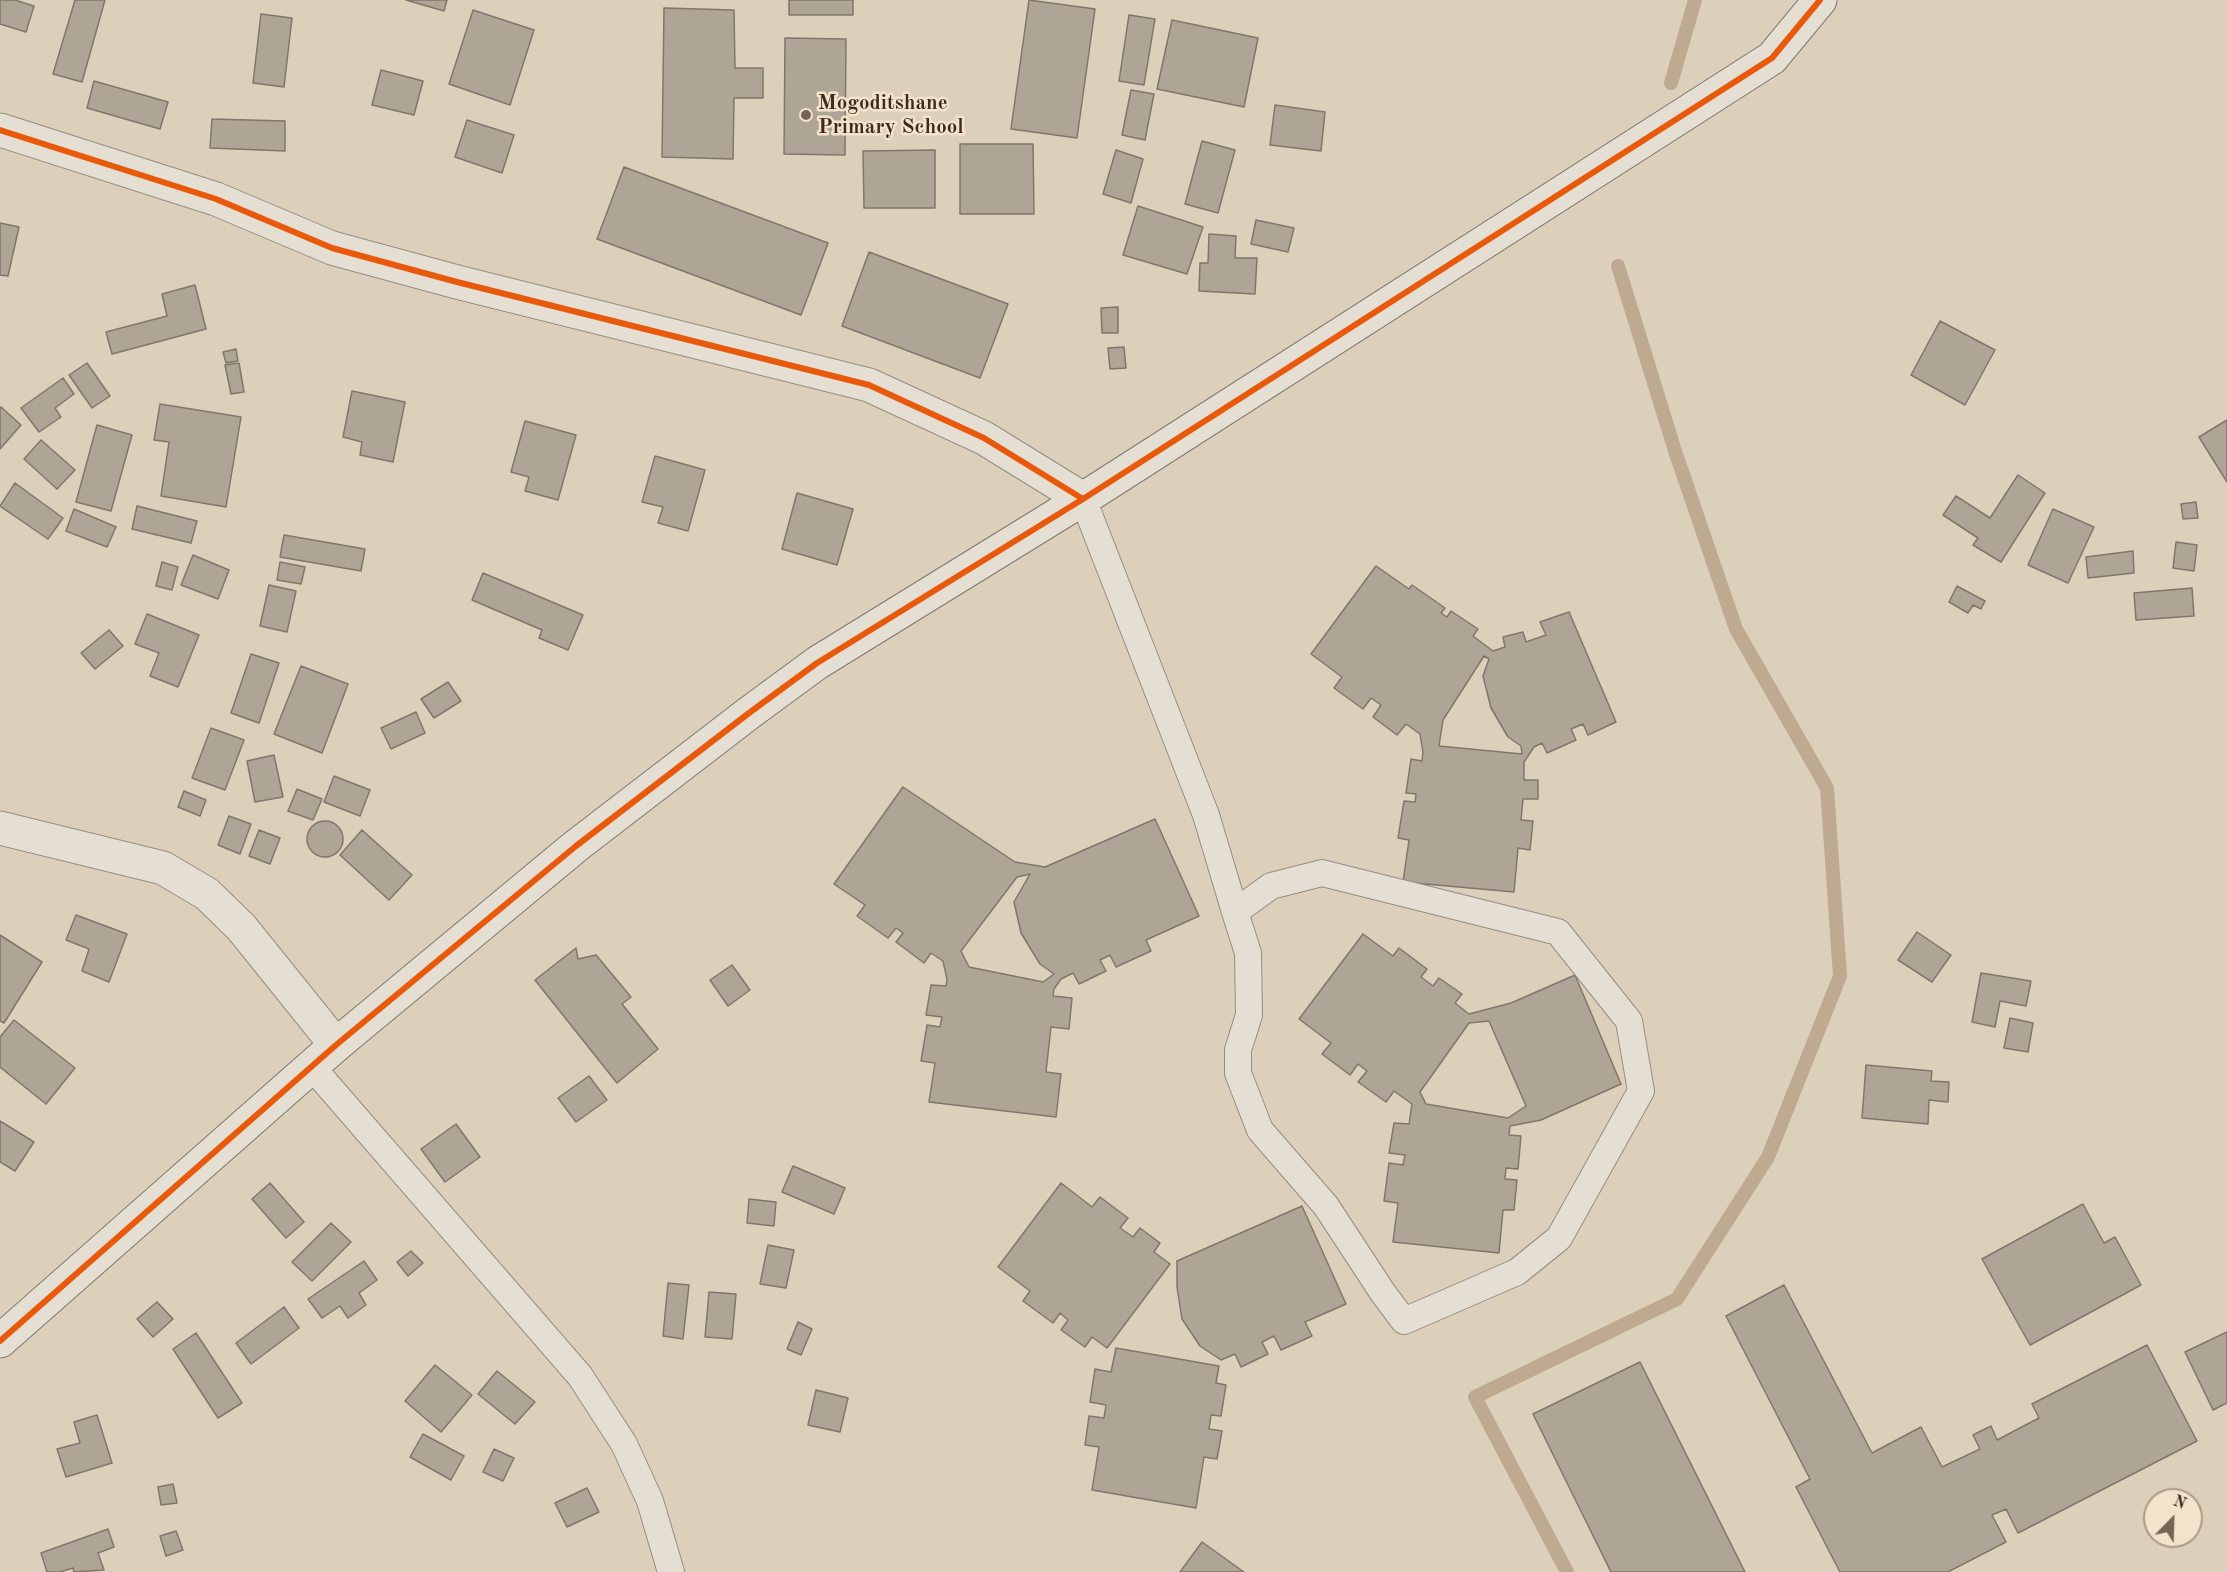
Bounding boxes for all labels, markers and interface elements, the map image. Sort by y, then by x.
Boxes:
place label: Mogoditshane Primary School [818,90,964,140]
marker: Mogoditshane Primary School [799,108,813,122]
north arrow [2143,1488,2203,1548]
text: N [2170,1494,2188,1513]

